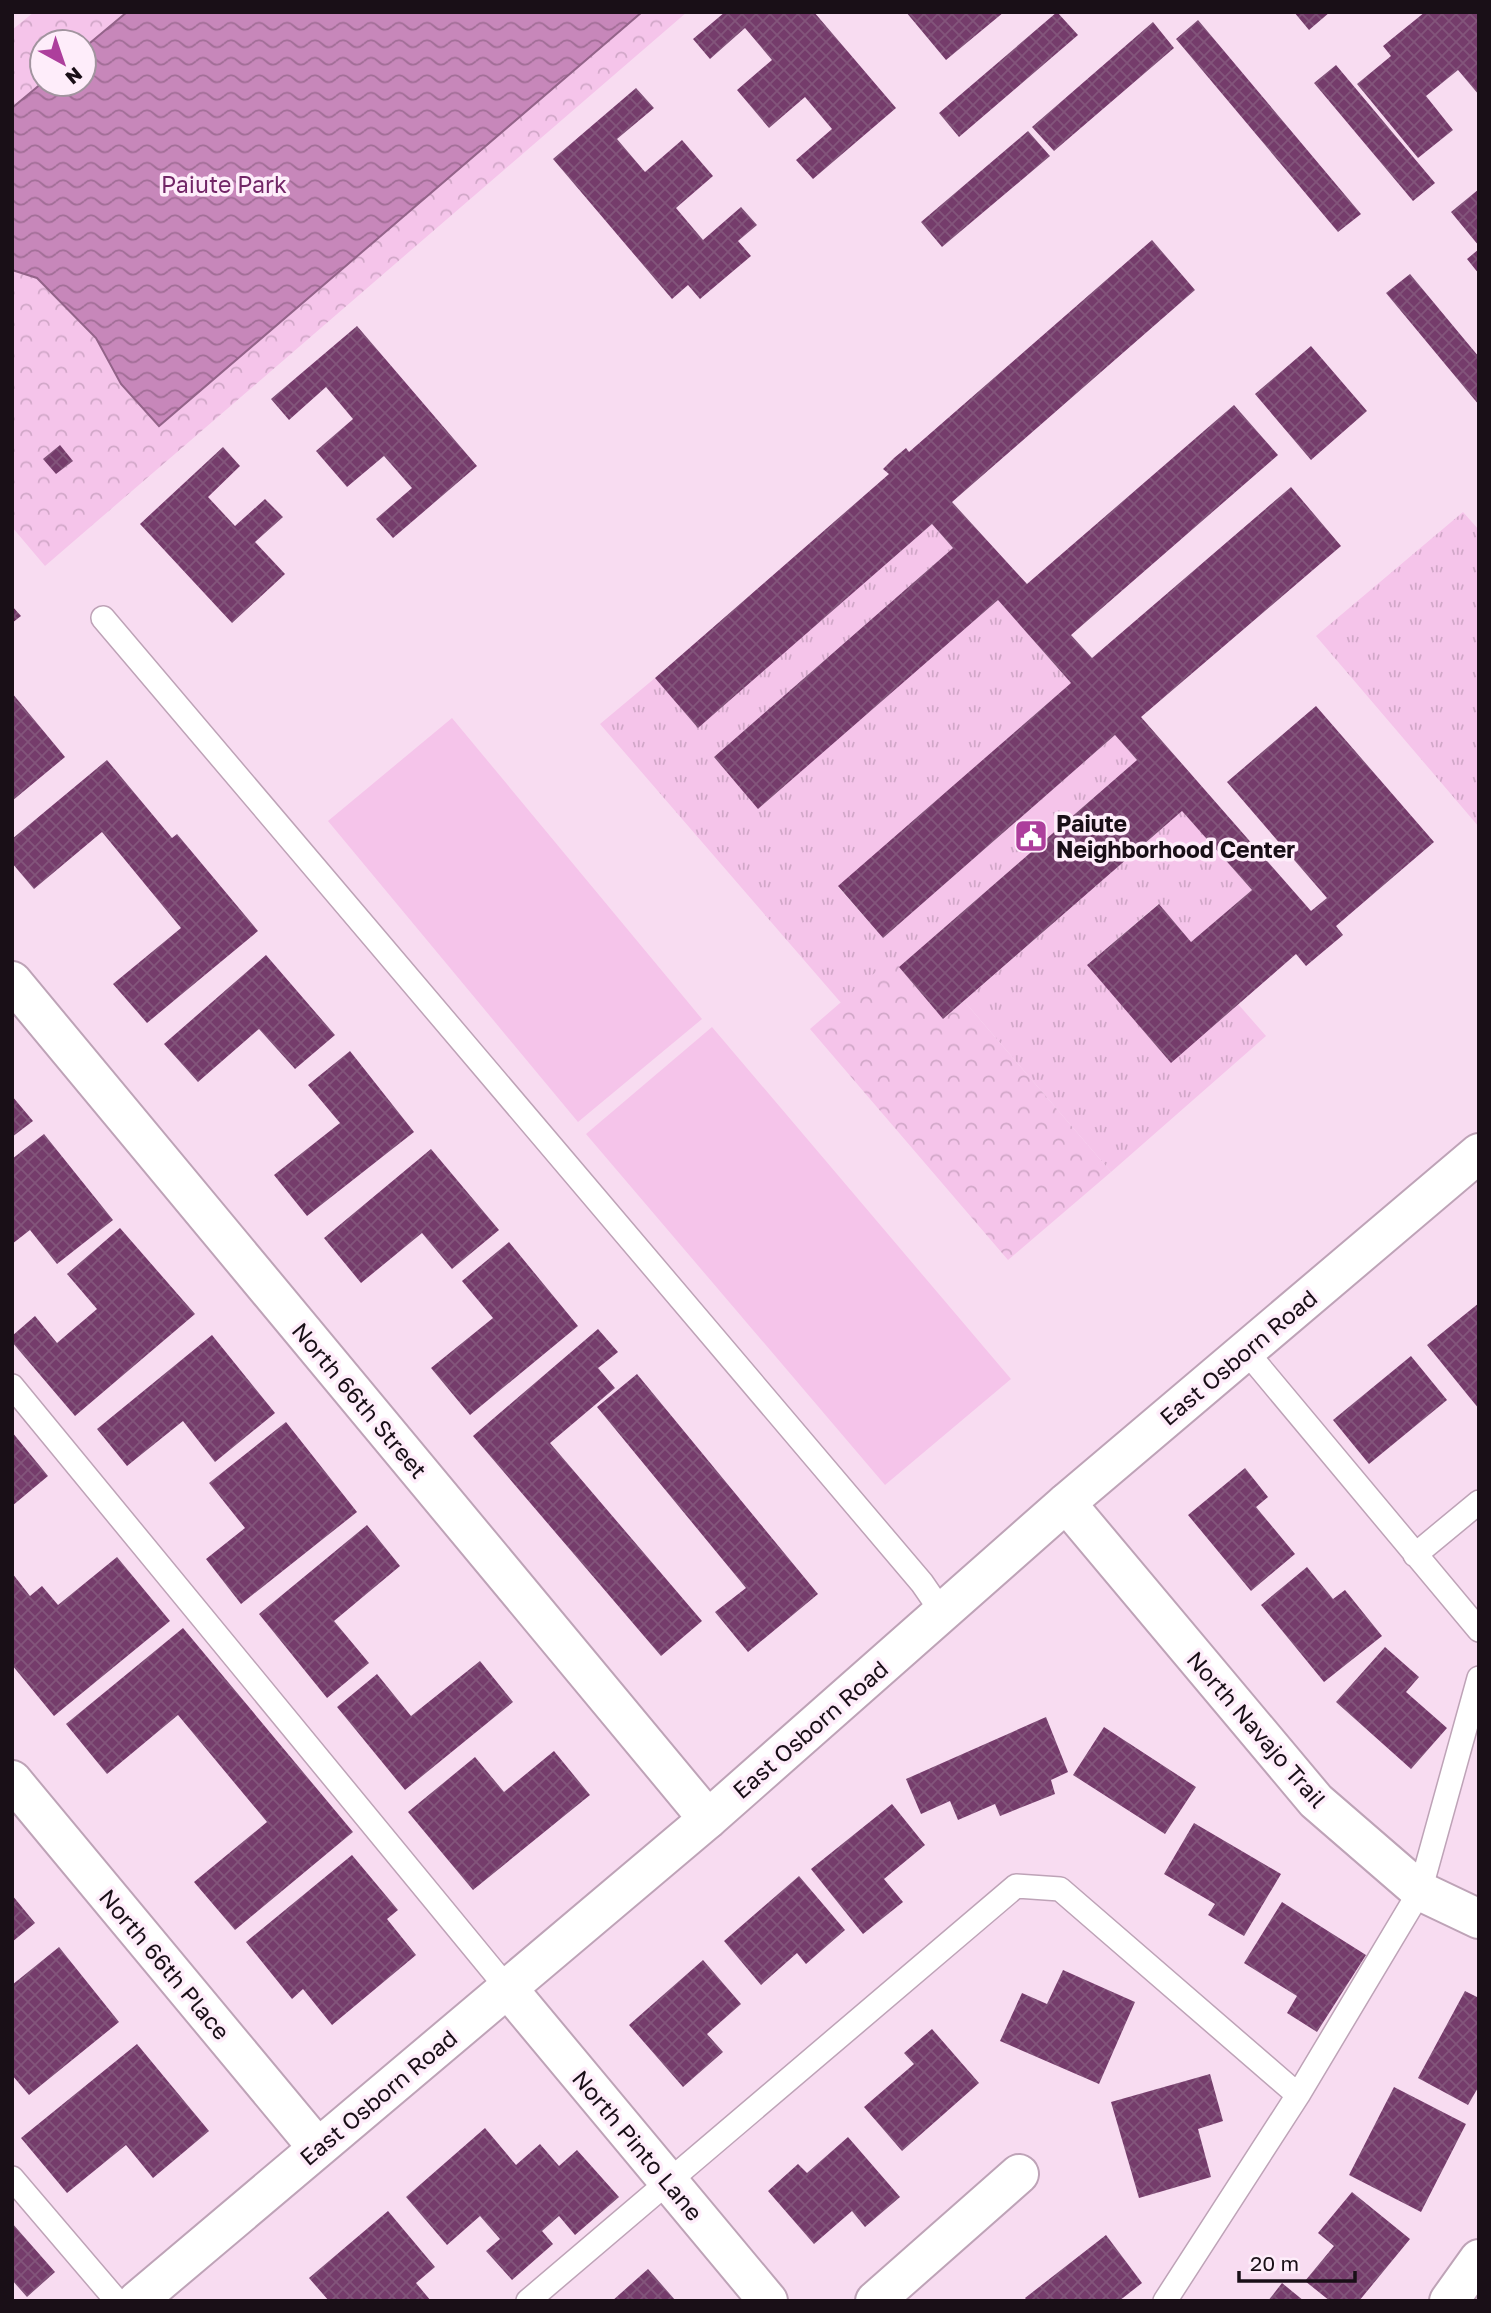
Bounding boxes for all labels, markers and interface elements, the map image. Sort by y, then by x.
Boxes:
north arrow [28,28,98,98]
text: N [61,63,87,90]
park label: Paiute Park [161,170,287,198]
place label: Paiute Neighborhood Center [1056,809,1295,863]
public building icon: Paiute Neighborhood Center [1012,817,1050,855]
street label: East Osborn Road [1154,1283,1322,1431]
street label: North 66th Street [287,1316,433,1484]
street label: North Navajo Trail [1181,1645,1333,1813]
street label: East Osborn Road [727,1654,893,1804]
street label: North 66th Place [94,1883,236,2045]
street label: East Osborn Road [294,2023,462,2171]
street label: North Pinto Lane [567,2064,709,2226]
scale bar [1239,2240,1354,2284]
text: 20 m [1250,2250,1299,2276]

